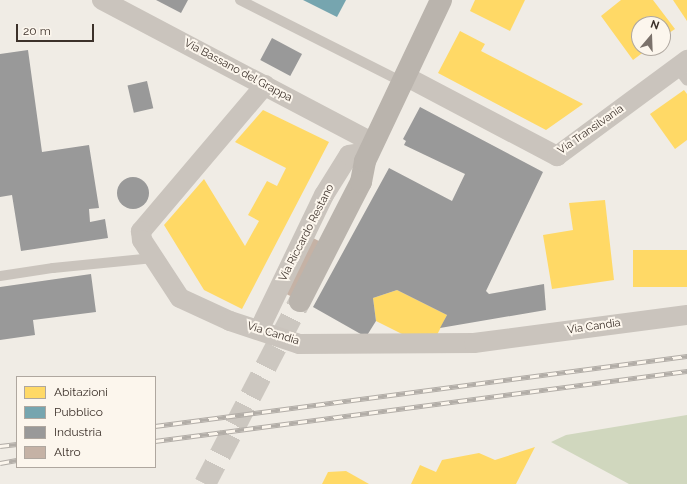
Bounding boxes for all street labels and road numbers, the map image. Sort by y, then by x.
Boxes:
street label: Via Bassano del Grappa [182,37,294,105]
street label: Via Transilvania [555,102,627,158]
street label: Via Riccardo Restano [277,182,337,284]
street label: Via Candia [566,317,622,337]
street label: Via Candia [245,320,301,348]

